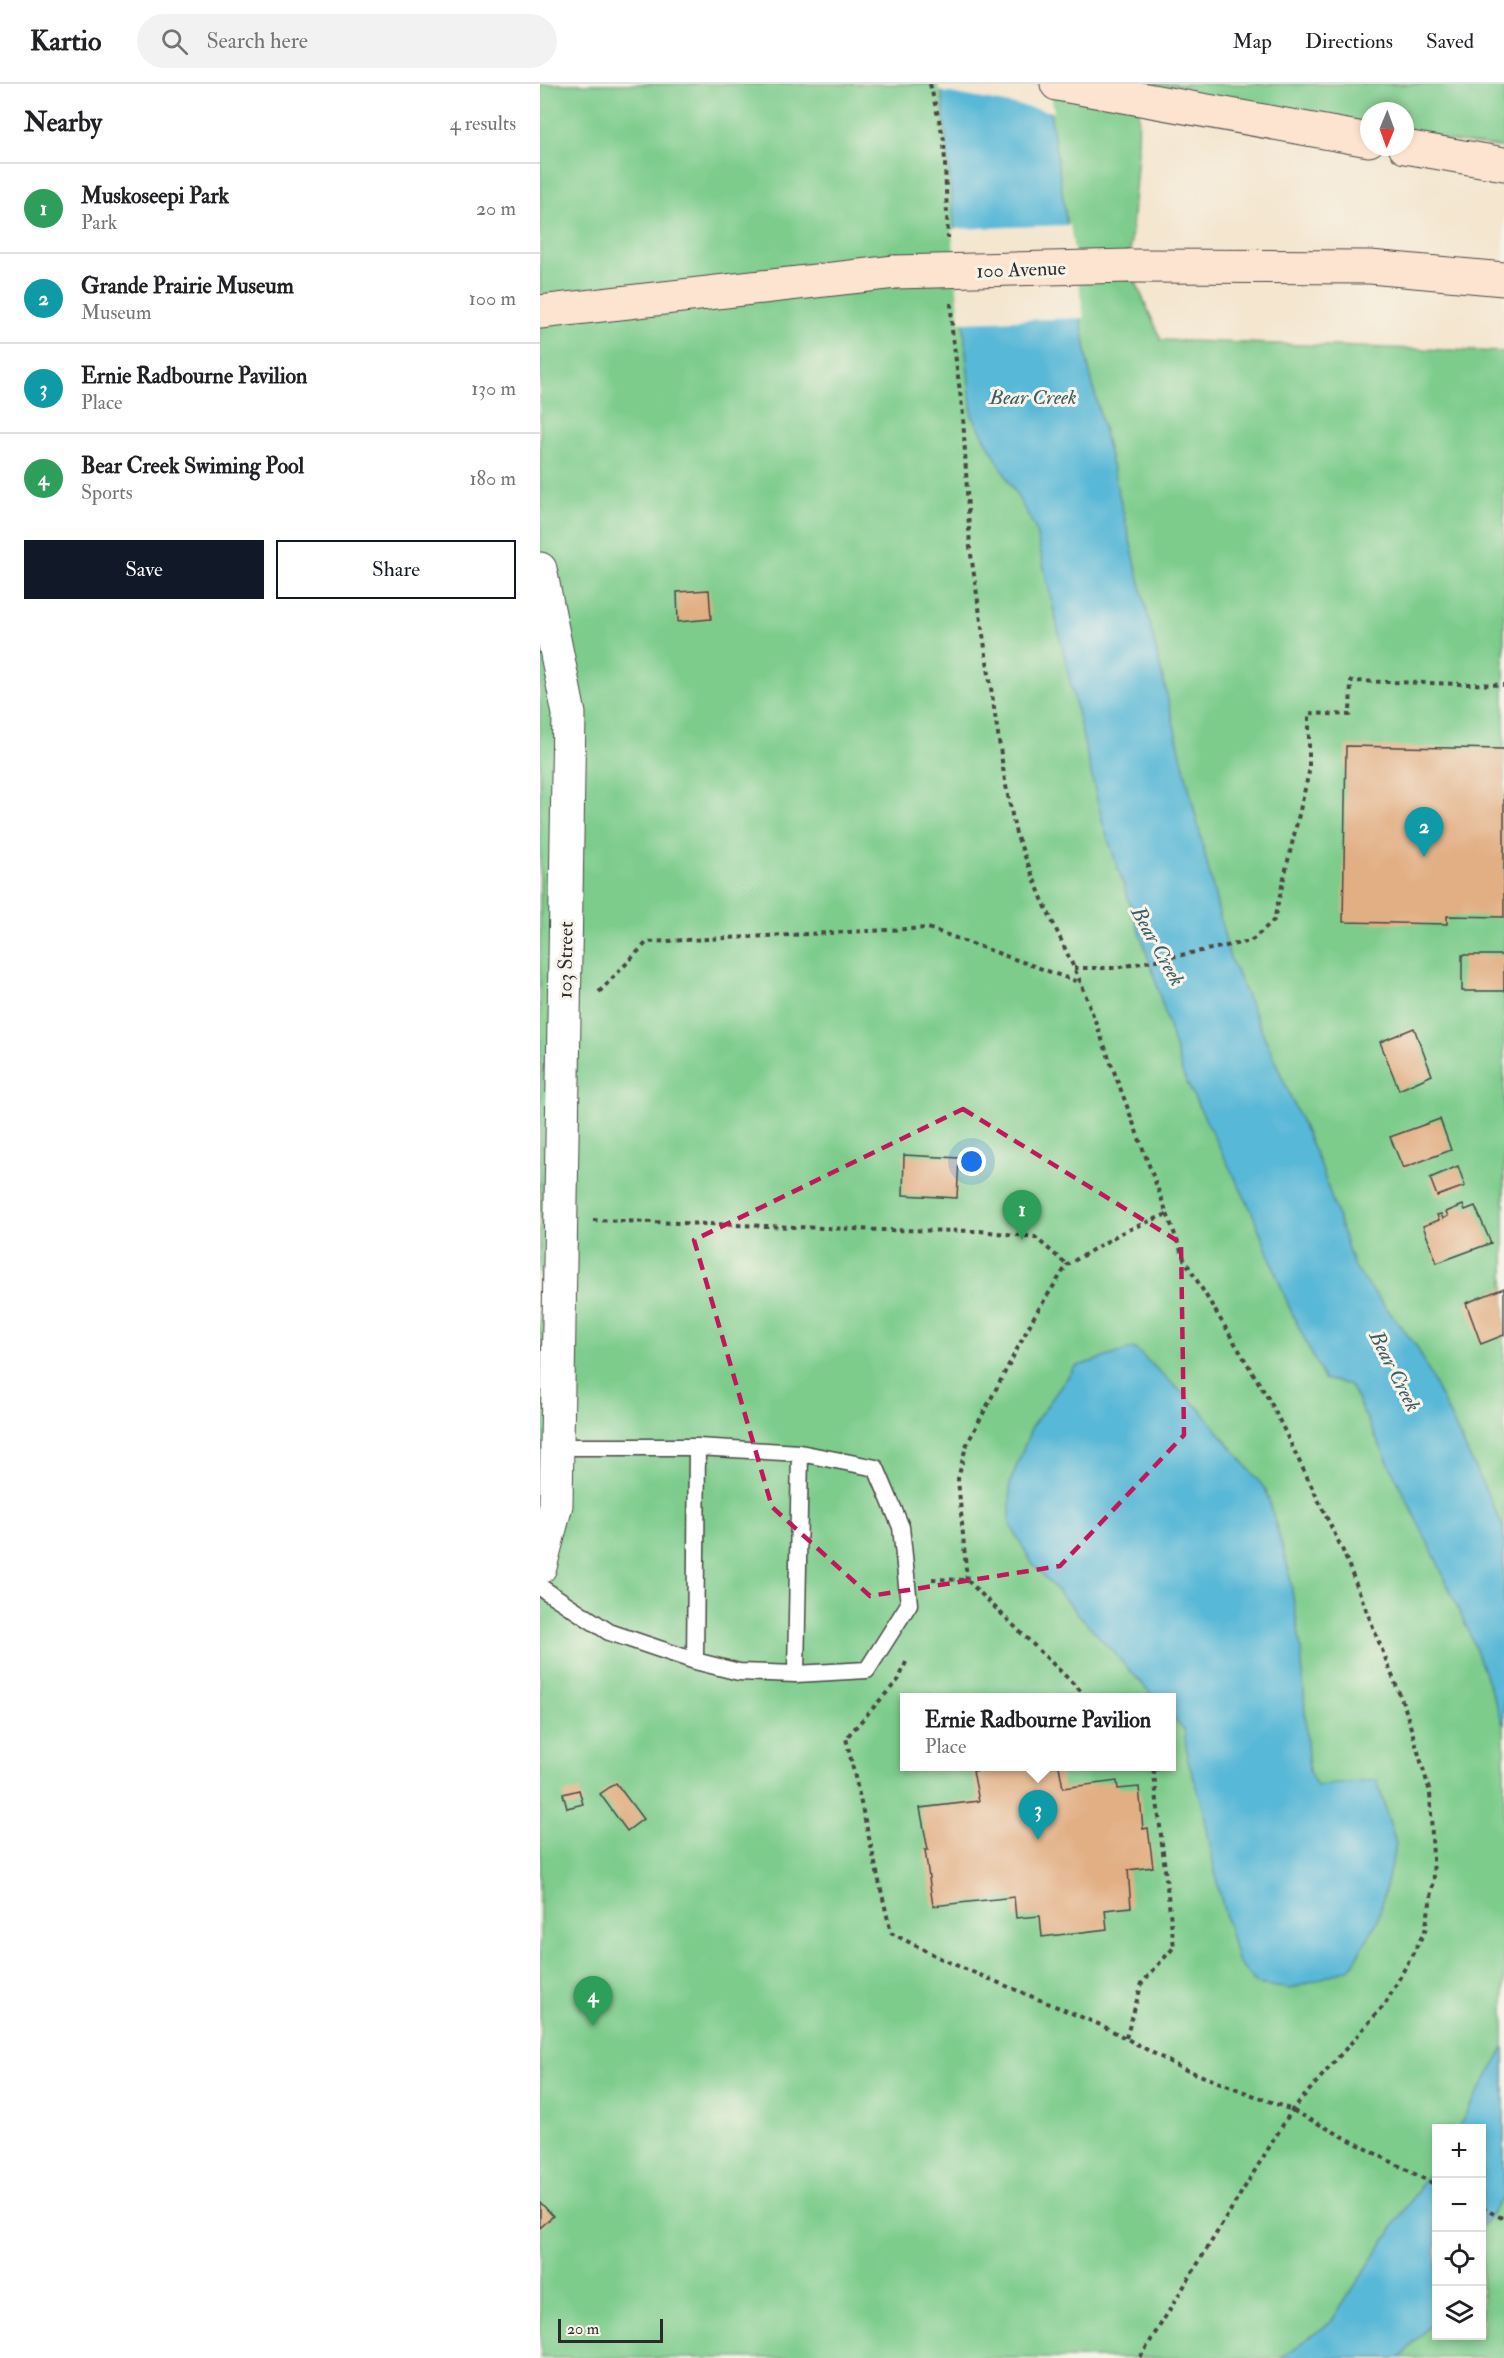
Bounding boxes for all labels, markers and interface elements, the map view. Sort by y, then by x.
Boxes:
search box [137,14,557,68]
text: Kartio [30,24,101,59]
icon: search [158,25,191,58]
text: Search here [206,27,308,55]
text: Map [1232,28,1272,55]
text: Directions [1305,28,1393,55]
text: Saved [1426,28,1474,55]
north arrow [1360,102,1414,156]
text: Nearby [24,107,102,139]
text: 4 results [450,111,516,136]
text: Muskoseepi Park [81,182,229,210]
text: 1 [40,196,47,221]
text: 20 m [476,196,516,221]
text: Park [81,210,117,235]
street label: 100 Avenue [976,255,1066,284]
text: Grande Prairie Museum [81,272,294,300]
text: 2 [38,286,49,311]
text: 100 m [469,286,516,311]
text: Museum [81,300,151,325]
text: Ernie Radbourne Pavilion [81,362,307,390]
text: 3 [40,376,47,401]
text: 130 m [471,376,516,401]
water label: Bear Creek [988,384,1077,411]
text: Place [81,390,122,415]
text: Bear Creek Swiming Pool [81,452,304,480]
text: 4 [38,466,49,491]
text: 180 m [469,466,516,491]
text: Sports [81,480,133,505]
button: Save [24,540,264,599]
button: Share [276,540,516,599]
pin: 2 [1404,808,1444,857]
water label: Bear Creek [1124,901,1191,991]
street label: 103 Street [552,921,579,999]
your location [957,1147,986,1176]
pin: 1 [1002,1190,1042,1240]
water label: Bear Creek [1362,1325,1426,1416]
popup [900,1693,1176,1771]
text: Ernie Radbourne Pavilion [925,1706,1151,1734]
text: Place [925,1734,966,1759]
pin: 3 [1018,1790,1058,1840]
pin: 4 [574,1976,612,2026]
map controls [1432,2124,1486,2340]
button: + [1432,2124,1486,2178]
button: − [1432,2178,1486,2232]
button: locate [1432,2232,1486,2286]
button: layers [1432,2286,1486,2340]
scale bar [558,2316,663,2344]
text: 20 m [567,2319,599,2339]

